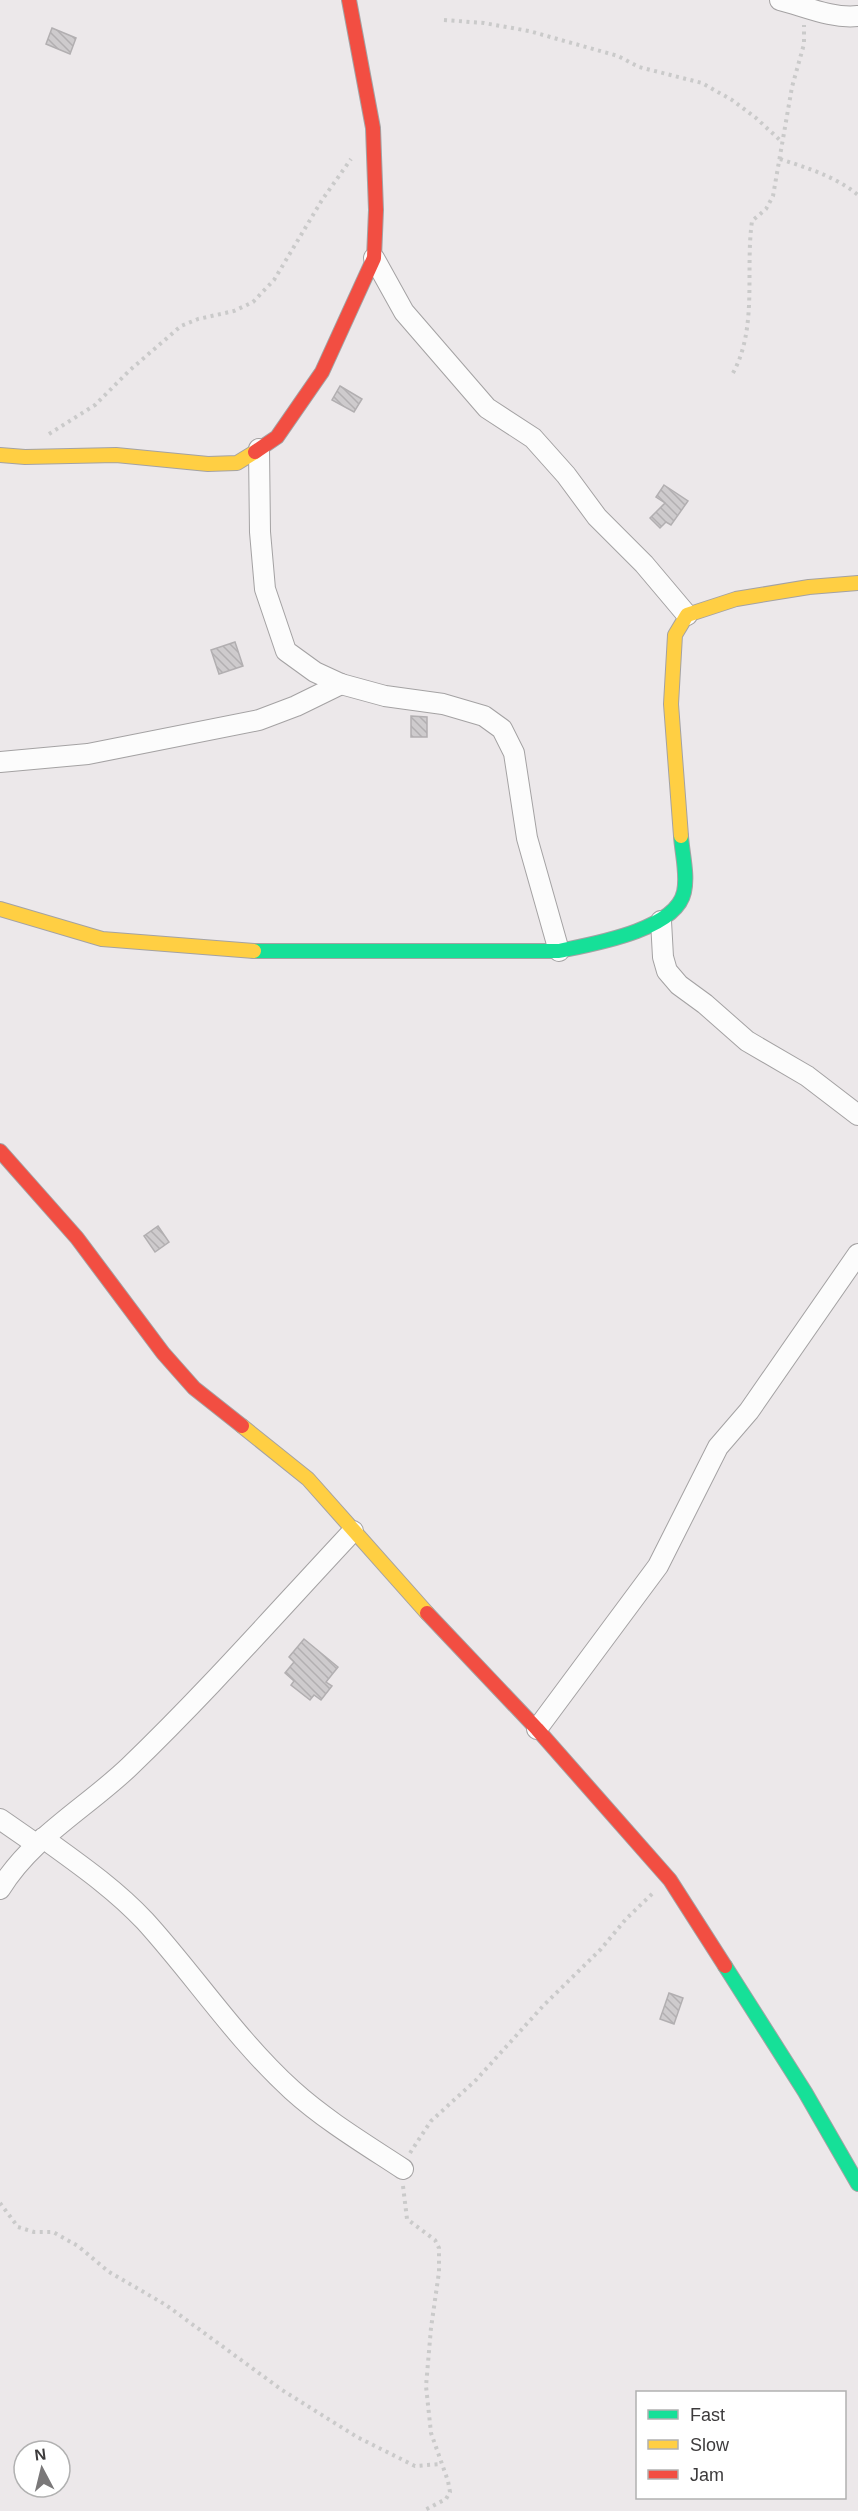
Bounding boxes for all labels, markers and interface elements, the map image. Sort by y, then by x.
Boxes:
legend [636,2391,846,2499]
text: Fast [690,2405,725,2425]
text: Slow [690,2435,730,2455]
north arrow [12,2439,72,2499]
text: N [33,2445,47,2464]
text: Jam [690,2465,724,2485]

